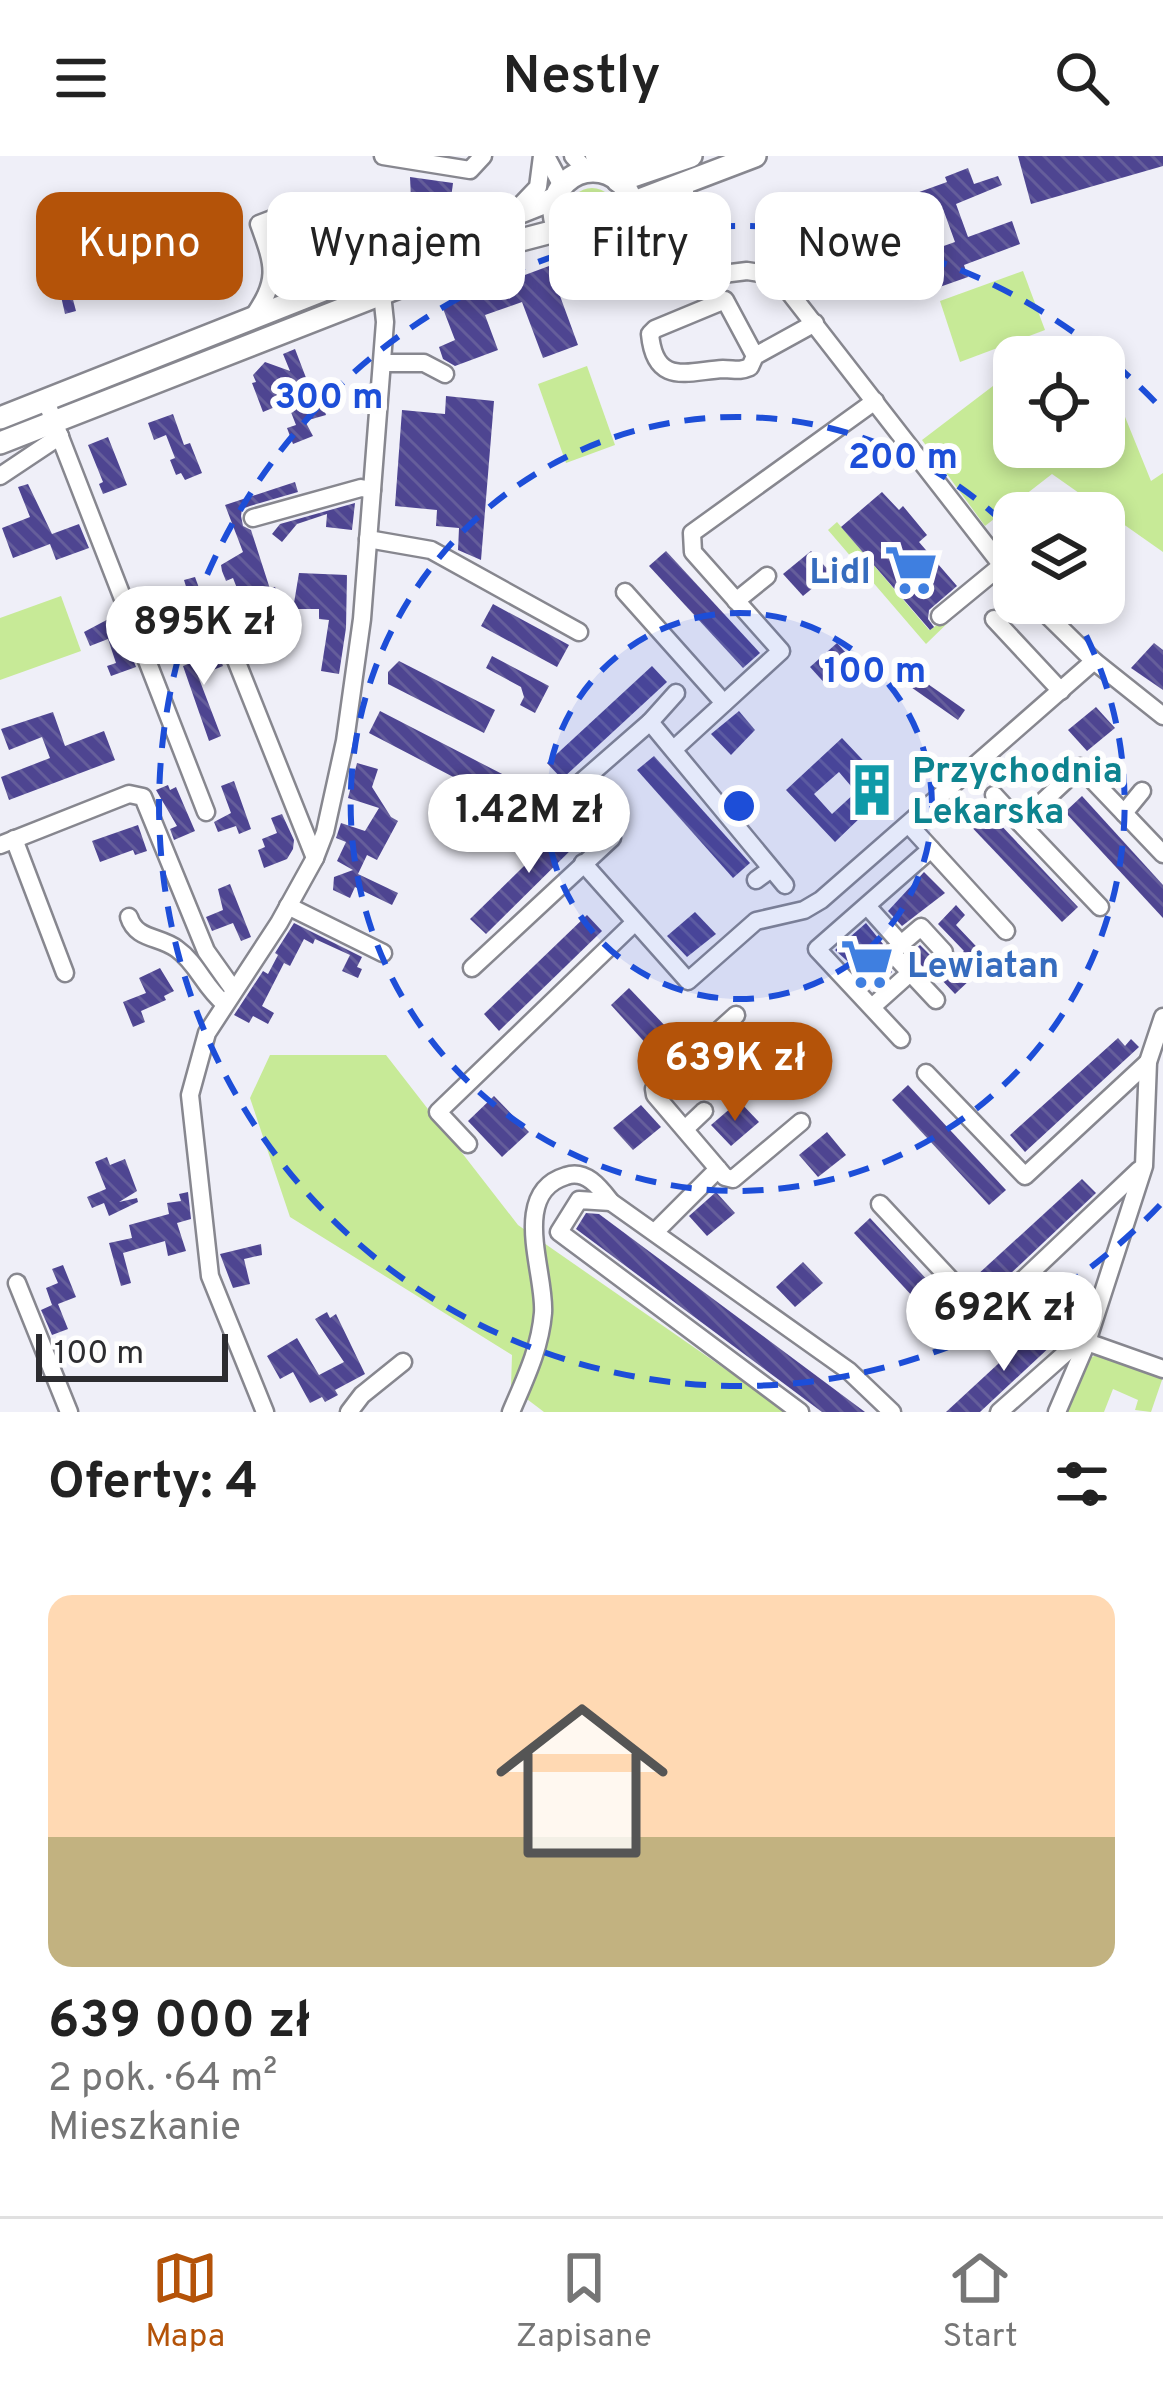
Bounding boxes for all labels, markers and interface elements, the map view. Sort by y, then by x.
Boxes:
text: Nestly [502,44,661,113]
icon: menu [48,45,114,111]
icon: search [1049,45,1115,111]
chip: Kupno [36,192,243,300]
chip: Wynajem [267,192,525,300]
chip: Filtry [549,192,731,300]
chip: Nowe [755,192,944,300]
map controls [993,336,1125,624]
button: locate [993,336,1125,468]
text: 300 m [274,376,384,422]
text: 200 m [848,436,958,482]
button: layers [993,492,1125,624]
supermarket icon: Lidl [882,541,940,599]
place label: Lidl [809,551,871,597]
pin: 895K zł [93,586,315,688]
text: 895K zł [133,600,275,649]
text: 100 m [824,650,926,696]
place label: Przychodnia Lekarska [912,750,1123,837]
building icon: Przychodnia Lekarska [843,761,901,819]
pin: 1.42M zł [405,774,653,876]
centre of rings [718,785,760,827]
text: 1.42M zł [455,788,603,837]
supermarket icon: Lewiatan [838,935,896,993]
place label: Lewiatan [907,945,1059,991]
pin: 639K zł [624,1022,846,1124]
text: 639K zł [664,1036,806,1085]
pin: 692K zł [893,1272,1115,1374]
text: 692K zł [933,1286,1075,1335]
scale bar [36,1328,228,1381]
text: 100 m [54,1334,144,1376]
icon: filters [1049,1451,1115,1517]
text: Oferty: 4 [48,1452,258,1517]
icon: home [474,1673,690,1889]
text: 639 000 zł [48,1991,310,2056]
text: 2 pok. · 64 m² [48,2056,277,2105]
text: Mieszkanie [48,2105,241,2154]
tab: Mapa [145,2245,225,2359]
tab: Zapisane [516,2245,652,2359]
tab: Start [942,2245,1018,2359]

